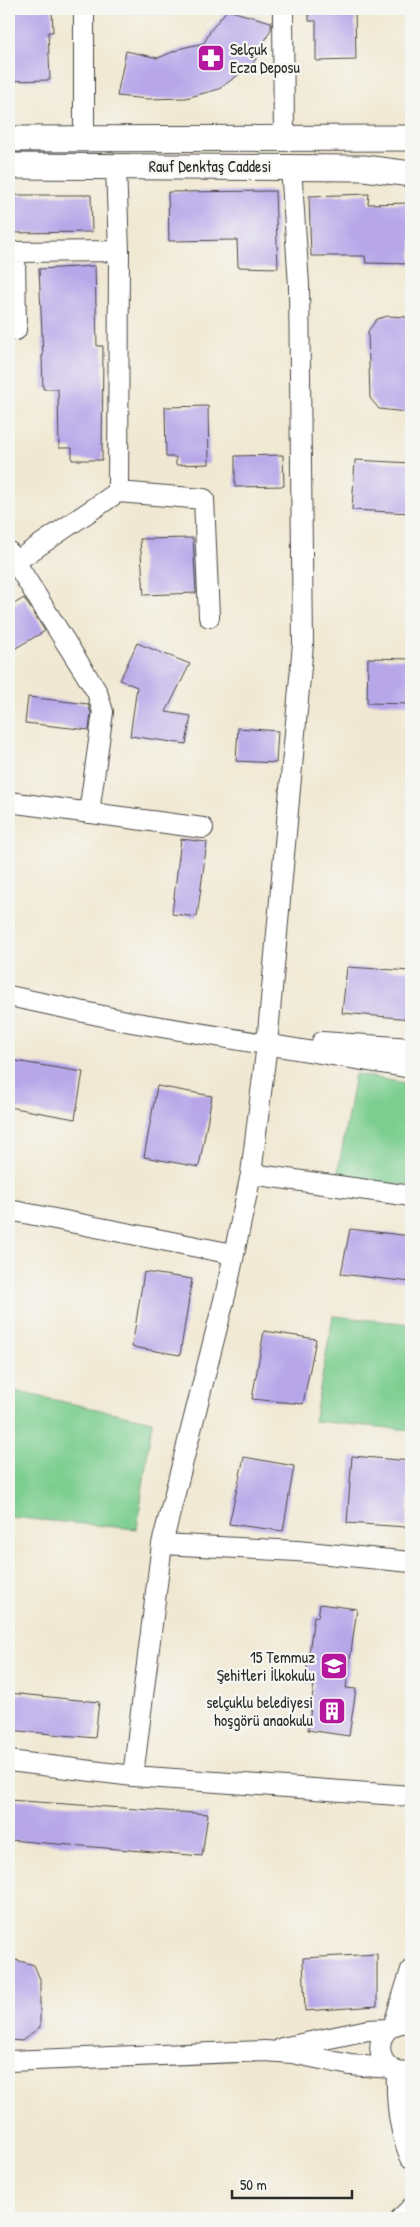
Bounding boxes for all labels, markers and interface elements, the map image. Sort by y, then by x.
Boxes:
place label: Selçuk Ecza Deposu [230,38,301,78]
pharmacy icon: Selçuk Ecza Deposu [196,43,226,73]
street label: Rauf Denktaş Caddesi [149,155,271,177]
place label: 15 Temmuz Şehitleri İlkokulu [217,1646,316,1686]
school or university icon: 15 Temmuz Şehitleri İlkokulu [319,1651,349,1681]
place label: selçuklu belediyesi hoşgörü anaokulu [206,1691,314,1731]
building icon: selçuklu belediyesi hoşgörü anaokulu [317,1696,347,1726]
scale bar [232,2167,352,2199]
text: 50 m [240,2174,267,2195]

